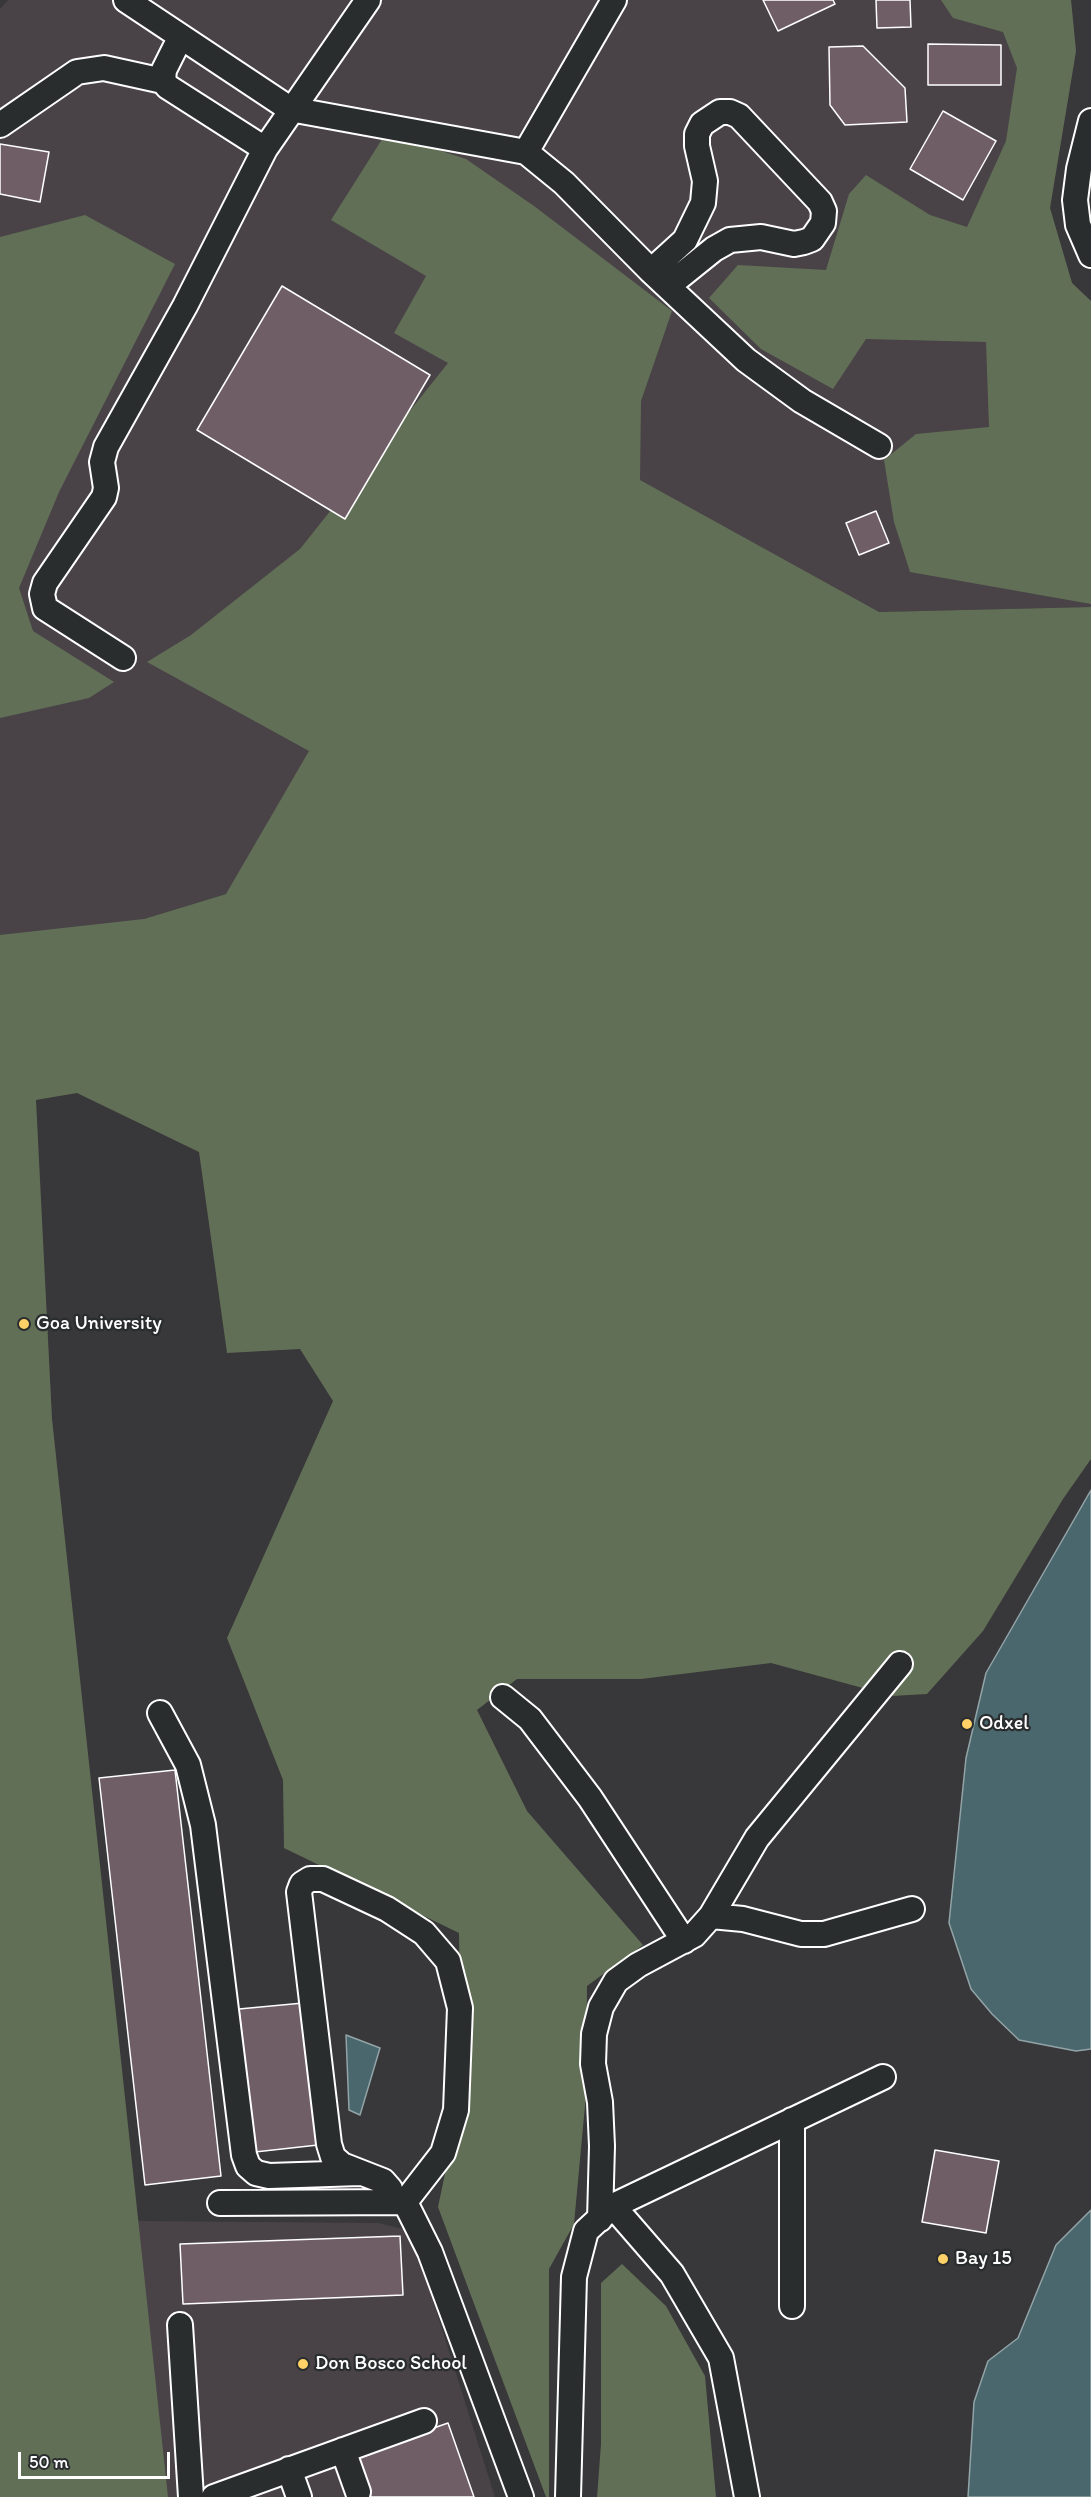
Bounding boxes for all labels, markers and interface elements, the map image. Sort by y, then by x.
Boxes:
place label: Goa University [36,1312,162,1336]
marker: Goa University [17,1317,31,1331]
place label: Odxel [979,1712,1029,1736]
marker: Odxel [960,1717,974,1731]
place label: Bay 15 [955,2247,1012,2271]
marker: Bay 15 [936,2252,950,2266]
place label: Don Bosco School [315,2352,467,2376]
marker: Don Bosco School [296,2357,310,2371]
scale bar [21,2440,172,2478]
text: 50 m [29,2451,69,2473]

